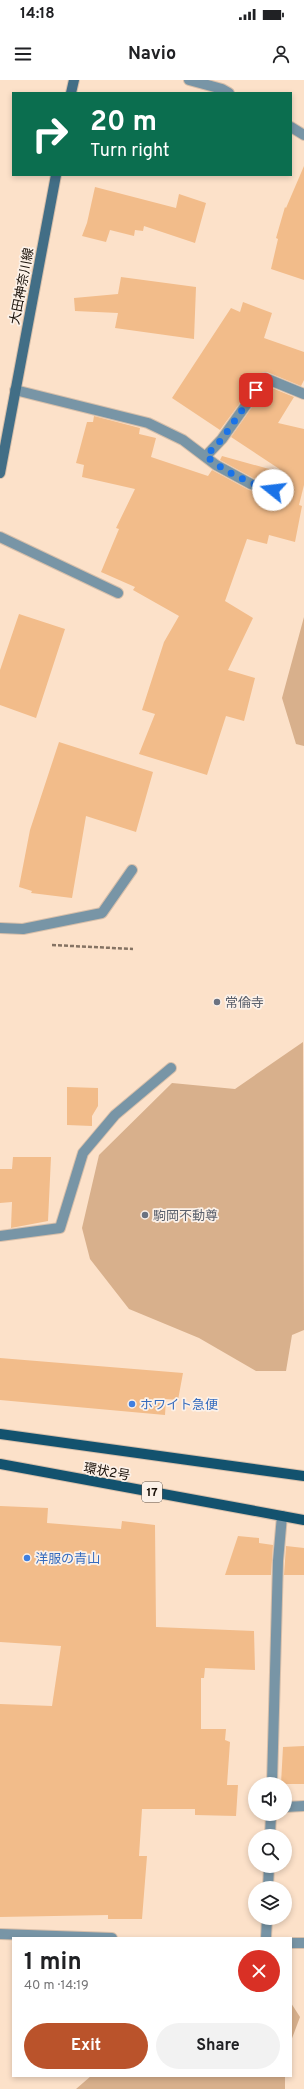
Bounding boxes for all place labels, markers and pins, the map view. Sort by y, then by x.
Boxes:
pin [239,373,273,407]
place label: 常倫寺 [225,995,264,1012]
marker: 常倫寺 [212,997,222,1007]
place label: 駒岡不動尊 [153,1209,218,1225]
marker: 駒岡不動尊 [140,1210,150,1220]
place label: ホワイト急便 [140,1398,218,1414]
marker: ホワイト急便 [127,1399,137,1409]
place label: 洋服の青山 [35,1552,100,1568]
marker: 洋服の青山 [22,1553,32,1563]

